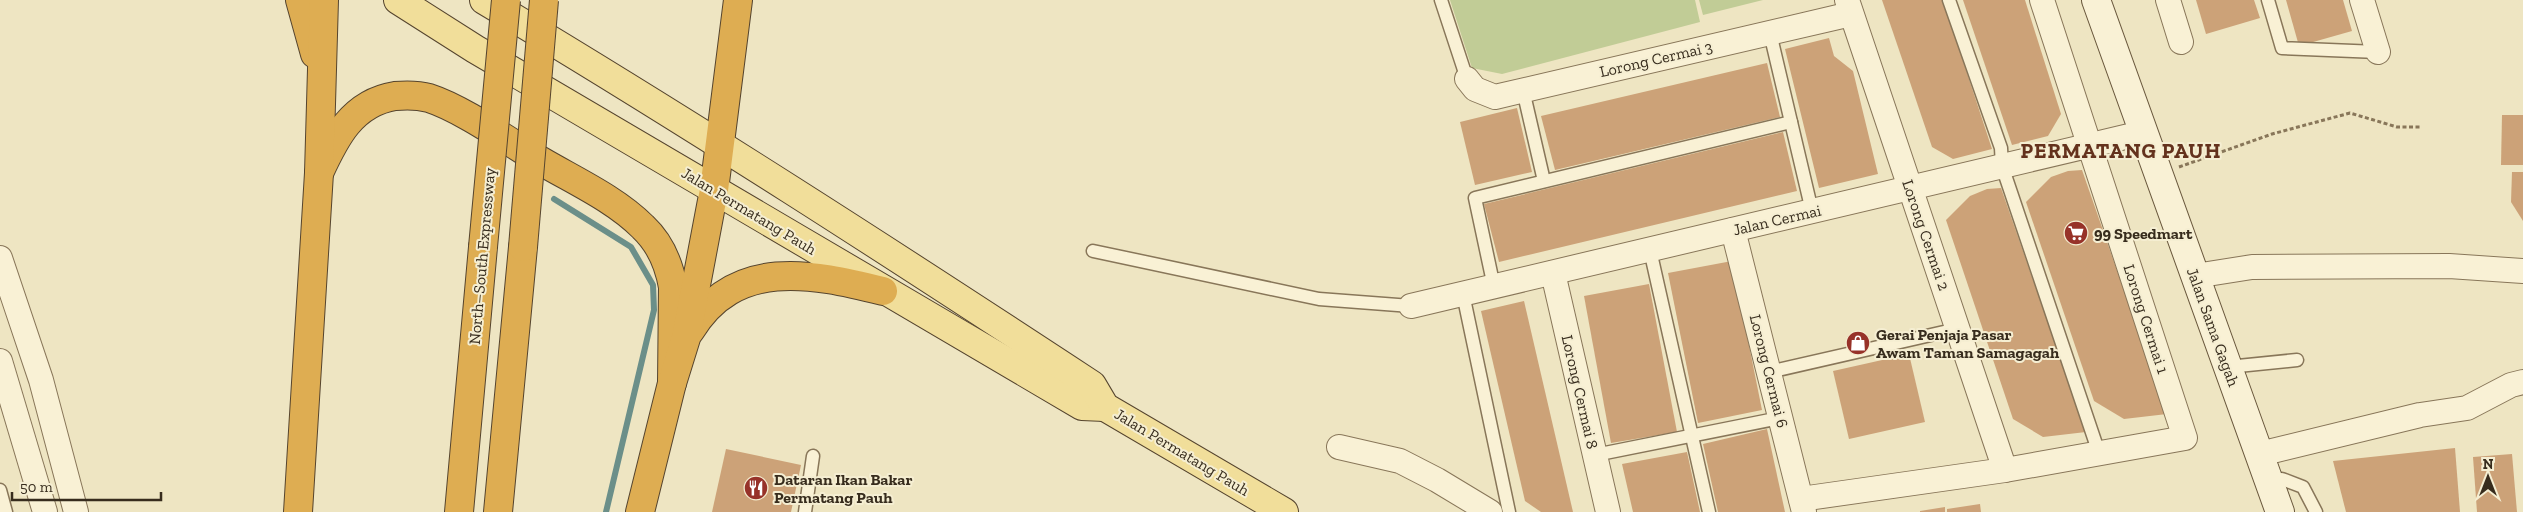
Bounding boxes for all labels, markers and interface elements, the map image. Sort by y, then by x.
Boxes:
street label: Lorong Cermai 3 [1598,37,1715,81]
district label: PERMATANG PAUH [2021,138,2221,163]
street label: Jalan Permatang Pauh [678,163,820,259]
street label: North–South Expressway [465,166,499,345]
street label: Lorong Cermai 2 [1898,177,1954,293]
street label: Jalan Cermai [1731,201,1823,239]
supermarket icon: 99 Speedmart [2063,220,2089,246]
place label: 99 Speedmart [2094,224,2193,243]
street label: Lorong Cermai 1 [2119,262,2173,376]
street label: Jalan Sama Gagah [2183,265,2243,389]
street label: Lorong Cermai 6 [1746,312,1792,430]
place label: Gerai Penjaja Pasar Awam Taman Samagagah [1876,325,2060,362]
shop icon: Gerai Penjaja Pasar Awam Taman Samagagah [1845,330,1871,356]
street label: Lorong Cermai 8 [1558,333,1602,451]
street label: Jalan Permatang Pauh [1111,404,1253,500]
north arrow [2463,452,2513,502]
text: N [2483,456,2494,473]
scale bar [12,470,161,502]
place label: Dataran Ikan Bakar Permatang Pauh [774,470,912,507]
restaurant icon: Dataran Ikan Bakar Permatang Pauh [743,475,769,501]
text: 50 m [20,478,53,496]

